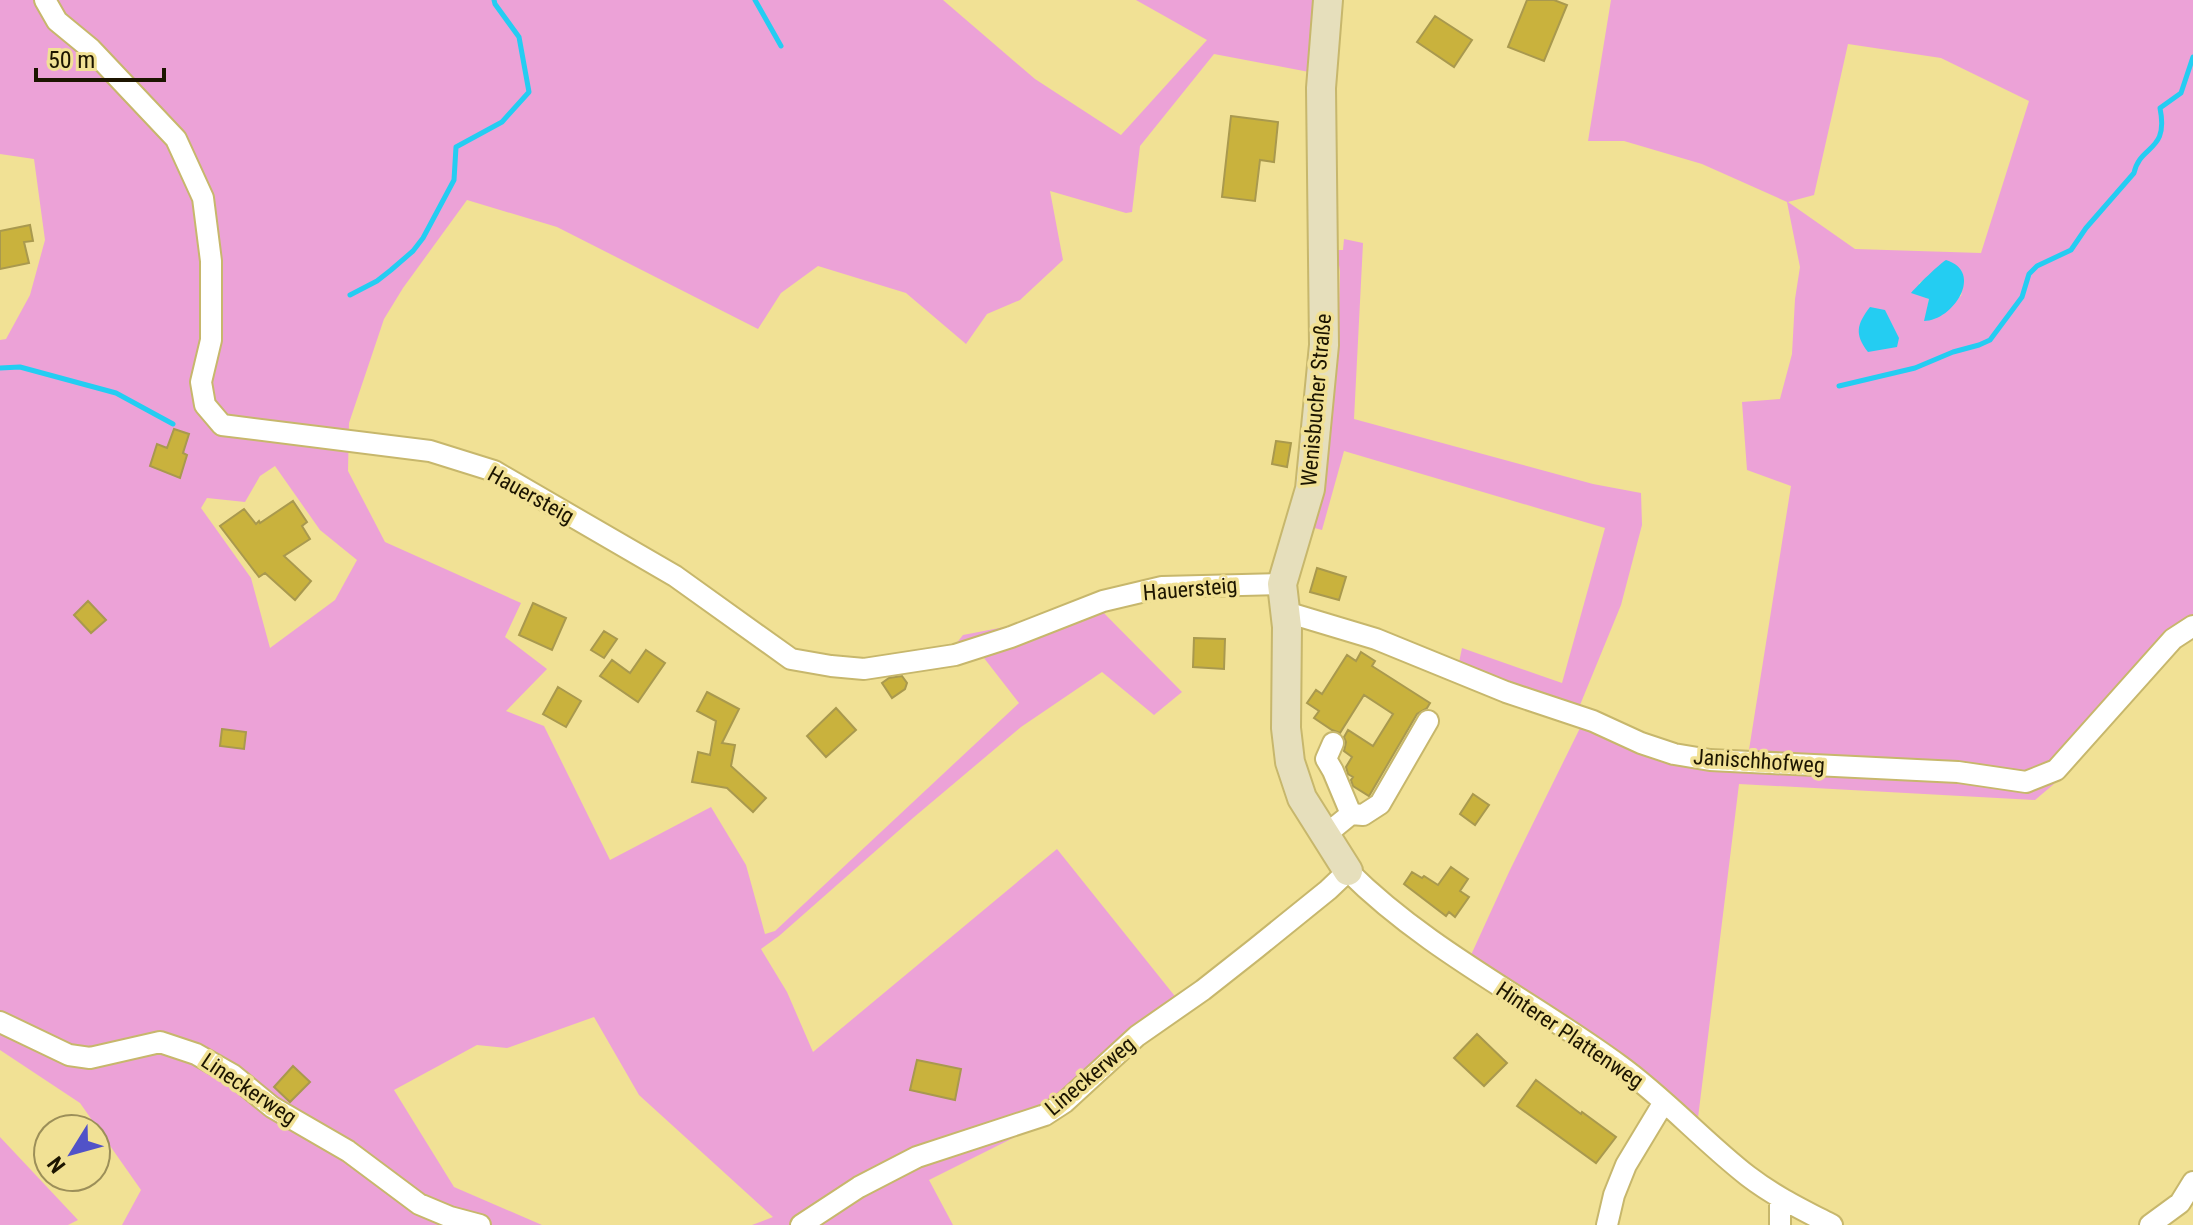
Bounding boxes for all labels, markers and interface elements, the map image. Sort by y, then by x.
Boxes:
scale bar [36,32,164,82]
text: 50 m [48,46,95,74]
street label: Wenisbucher Straße [1296,313,1336,487]
street label: Hauersteig [484,461,578,529]
street label: Hauersteig [1142,572,1238,606]
street label: Janischhofweg [1692,744,1826,778]
street label: Hinterer Plattenweg [1492,977,1648,1093]
street label: Lineckerweg [1040,1031,1140,1121]
street label: Lineckerweg [197,1048,301,1130]
north arrow [32,1113,112,1193]
text: N [42,1152,70,1178]

